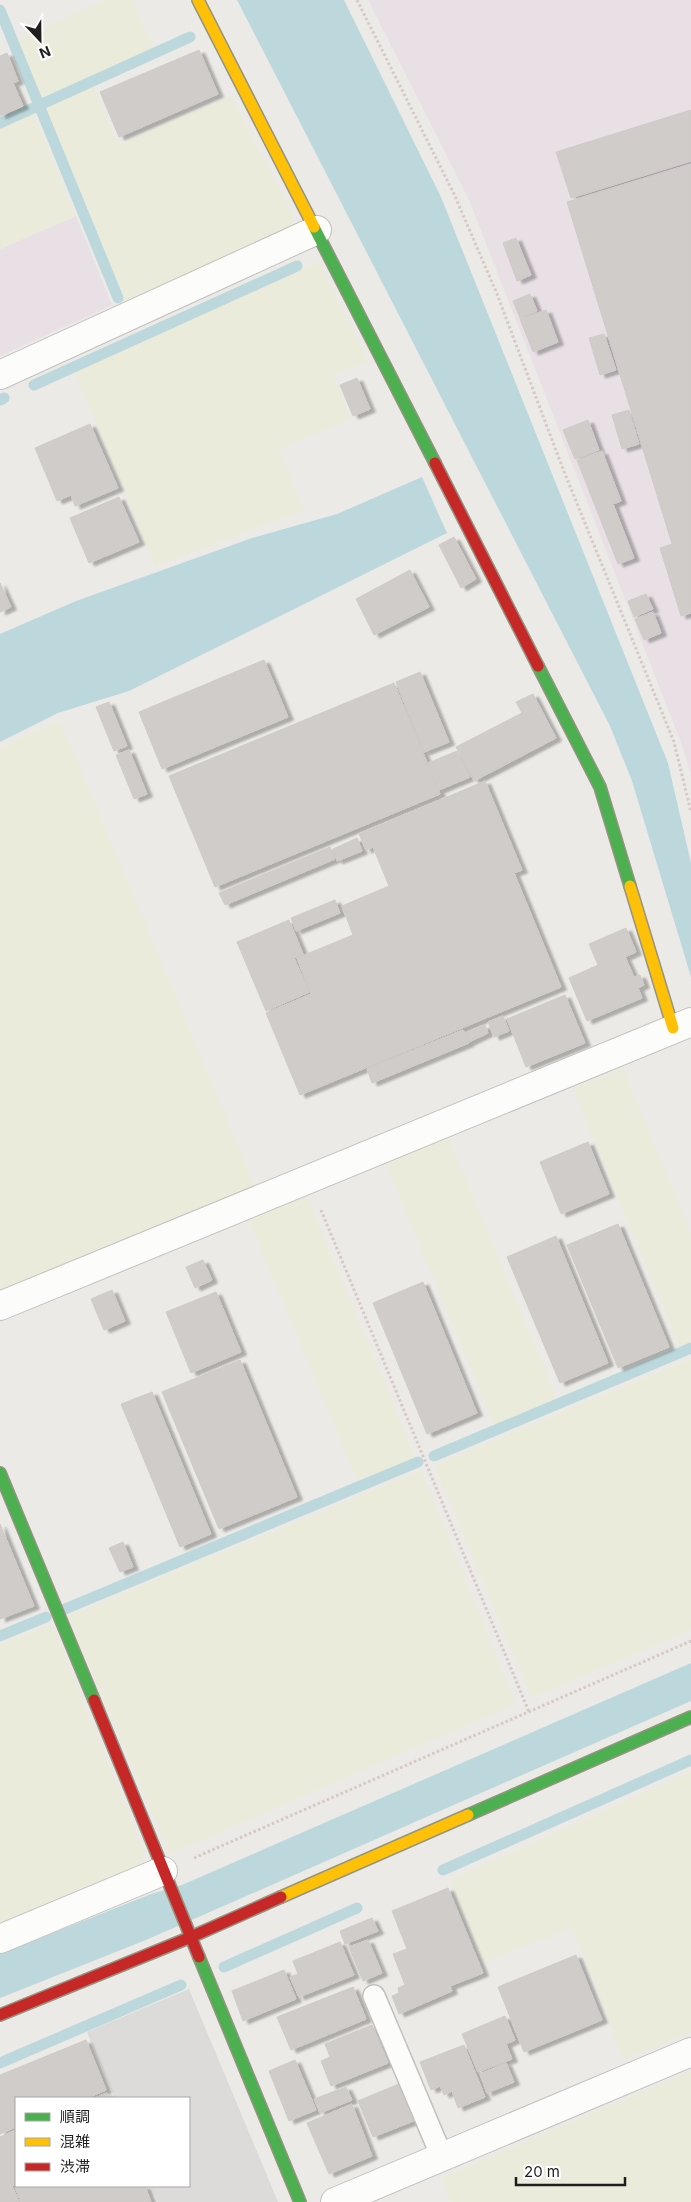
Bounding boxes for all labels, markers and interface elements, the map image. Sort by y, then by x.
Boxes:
north arrow [15,15,65,65]
text: N [37,43,53,62]
legend [15,2097,190,2187]
text: 順調 [60,2107,90,2126]
text: 混雑 [60,2132,90,2151]
scale bar [516,2154,625,2186]
text: 渋滞 [60,2157,90,2176]
text: 20 m [524,2162,560,2181]

